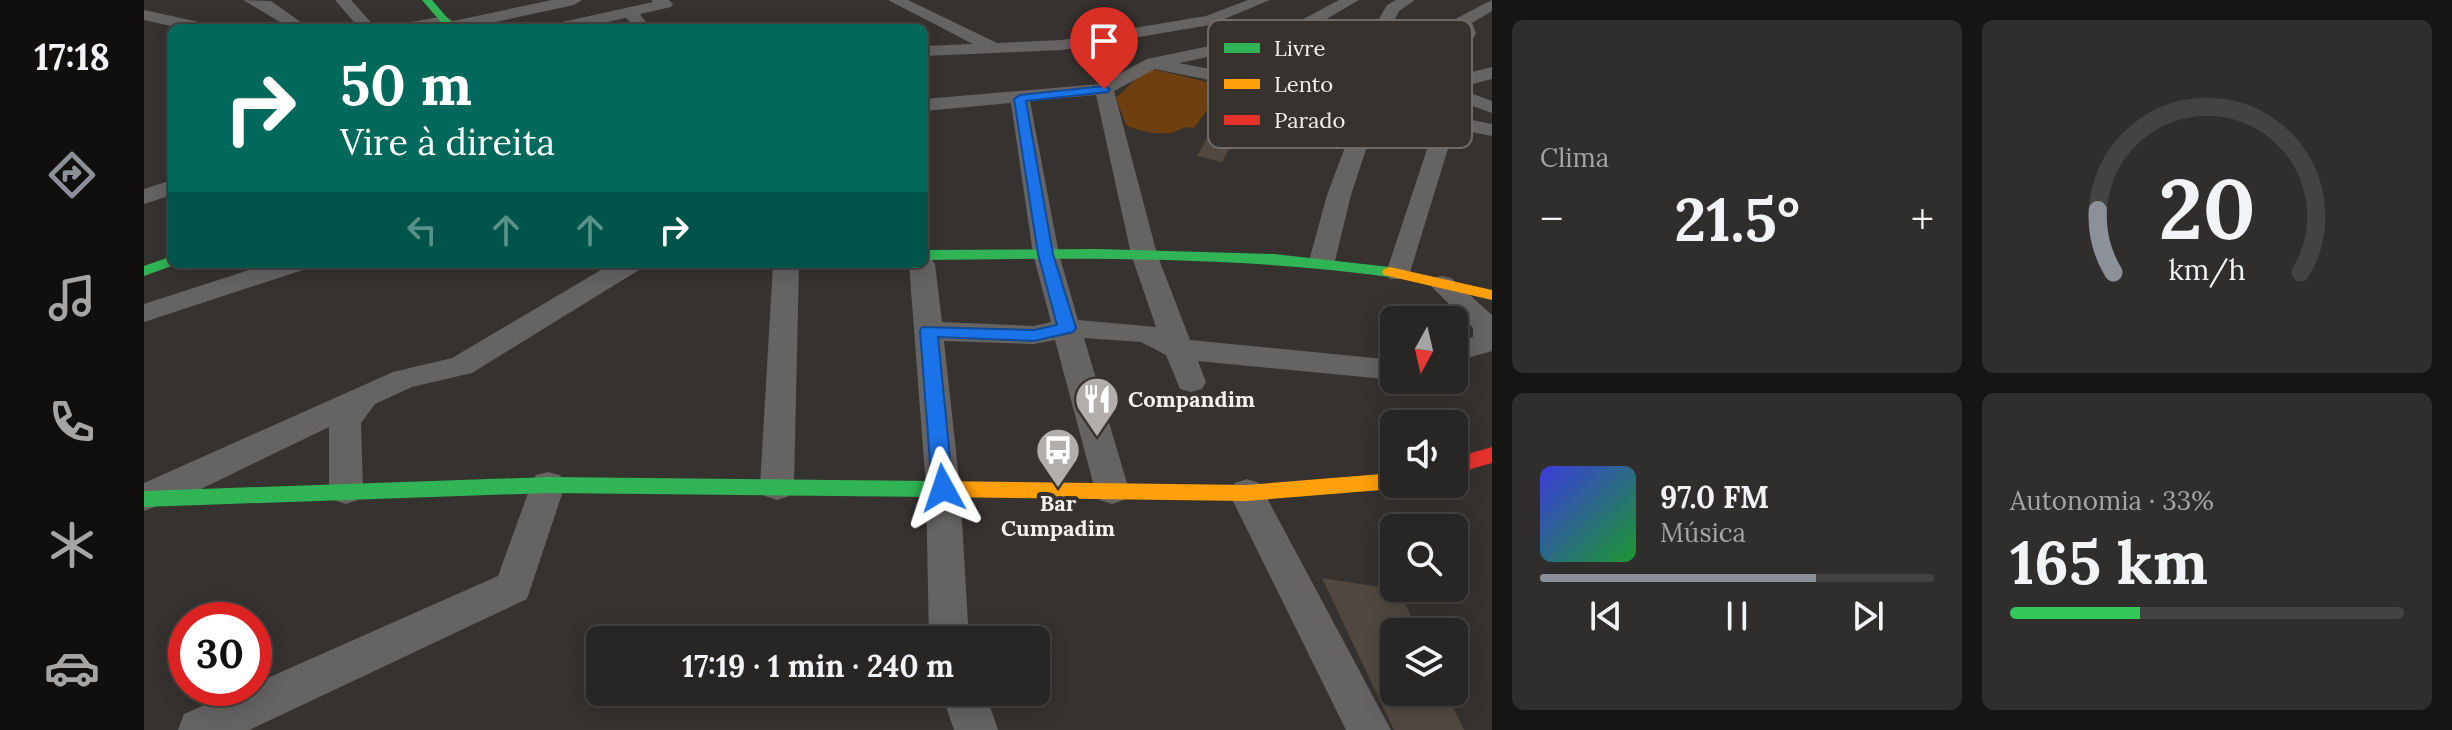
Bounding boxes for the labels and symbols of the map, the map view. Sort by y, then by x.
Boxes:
pin [1070,7,1138,89]
legend [1208,20,1472,148]
text: Livre [1274,34,1325,62]
text: Lento [1274,70,1333,98]
text: Parado [1274,106,1345,134]
north arrow [1380,306,1468,394]
restaurant icon: Compandim [1073,375,1121,438]
place label: Compandim [1128,385,1255,413]
bus stop icon: Bar Cumpadim [1034,426,1082,489]
position arrow [901,446,985,530]
place label: Bar Cumpadim [1001,489,1115,542]
speed limit sign: 30 [168,602,272,706]

